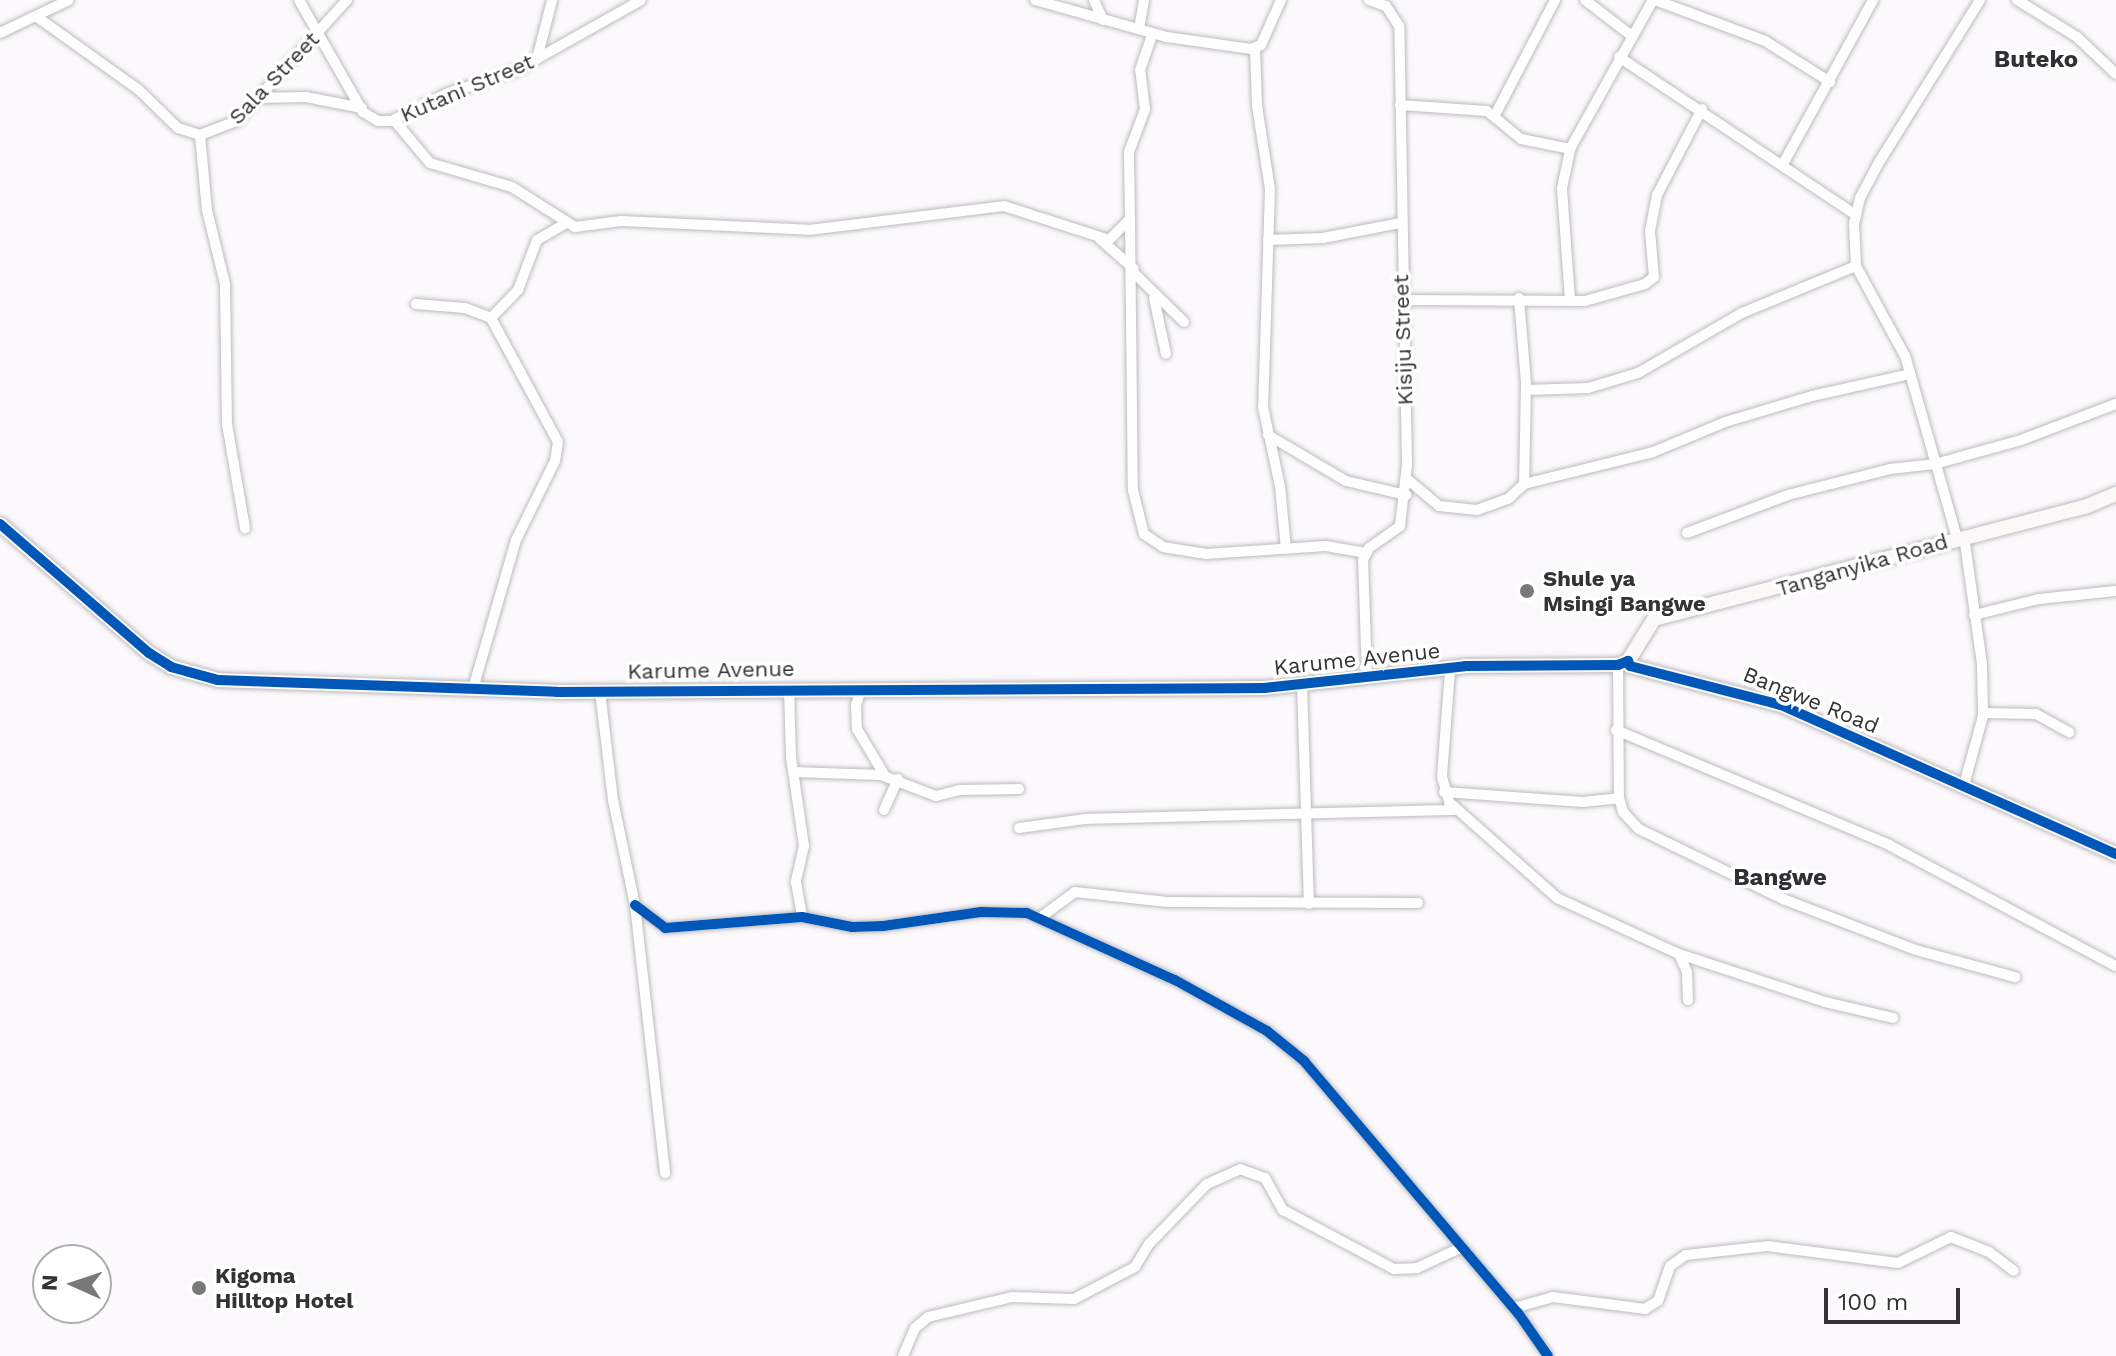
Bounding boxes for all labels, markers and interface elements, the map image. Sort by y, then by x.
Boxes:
street label: Sala Street [223,26,325,130]
district label: Buteko [1994,46,2078,74]
street label: Kutani Street [396,48,538,128]
street label: Kisiju Street [1388,274,1418,406]
street label: Tanganyika Road [1773,528,1951,602]
place label: Shule ya Msingi Bangwe [1543,565,1706,616]
marker: Shule ya Msingi Bangwe [1518,582,1536,600]
street label: Karume Avenue [1272,637,1442,681]
street label: Karume Avenue [627,655,795,685]
street label: Bangwe Road [1739,661,1883,739]
district label: Bangwe [1733,864,1827,892]
north arrow [32,1244,112,1324]
place label: Kigoma Hilltop Hotel [215,1262,354,1314]
scale bar [1828,1272,1964,1322]
text: N [37,1274,62,1292]
marker: Kigoma Hilltop Hotel [190,1279,208,1297]
text: 100 m [1838,1288,1908,1316]

